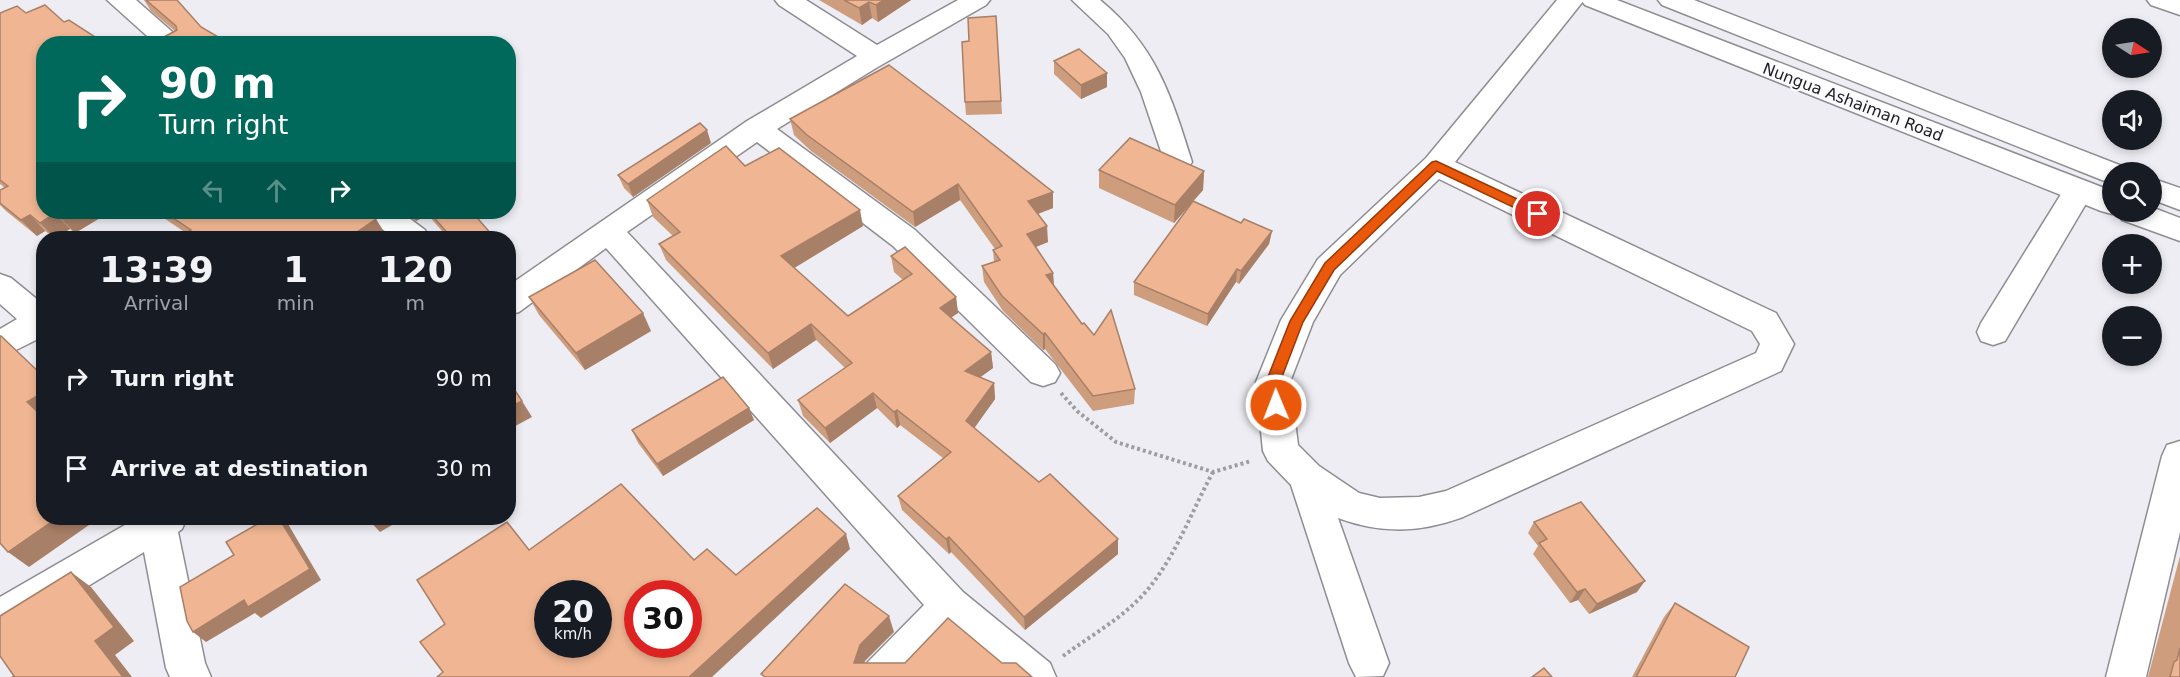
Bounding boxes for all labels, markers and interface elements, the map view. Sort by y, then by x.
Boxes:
north arrow [2102,18,2162,78]
map controls [2102,18,2162,366]
text: 90 m [159,59,276,108]
street label: Nungua Ashaiman Road [1760,59,1946,145]
icon: right [60,60,138,138]
button: sound [2102,90,2162,150]
text: Turn right [159,109,288,140]
button: search [2102,162,2162,222]
icon: left [197,174,230,207]
icon: ahead [260,174,293,207]
icon: right [323,174,356,207]
pin [1512,188,1563,239]
icon: arrive [1521,197,1554,230]
button: + [2102,234,2162,294]
text: 13:39 [99,249,214,290]
text: 1 [283,249,308,290]
text: 120 [378,249,453,290]
text: Arrival [124,291,189,315]
text: min [277,291,315,315]
text: m [406,291,425,315]
button: − [2102,306,2162,366]
icon: right [60,362,93,395]
text: Turn right [111,366,234,391]
text: 90 m [436,366,492,391]
position arrow [1244,373,1308,437]
icon: arrive [60,452,93,485]
text: Arrive at destination [111,456,368,481]
text: 30 m [436,456,492,481]
speed limit sign: 30 [624,580,702,658]
text: 20 [552,594,594,629]
text: km/h [554,625,592,643]

